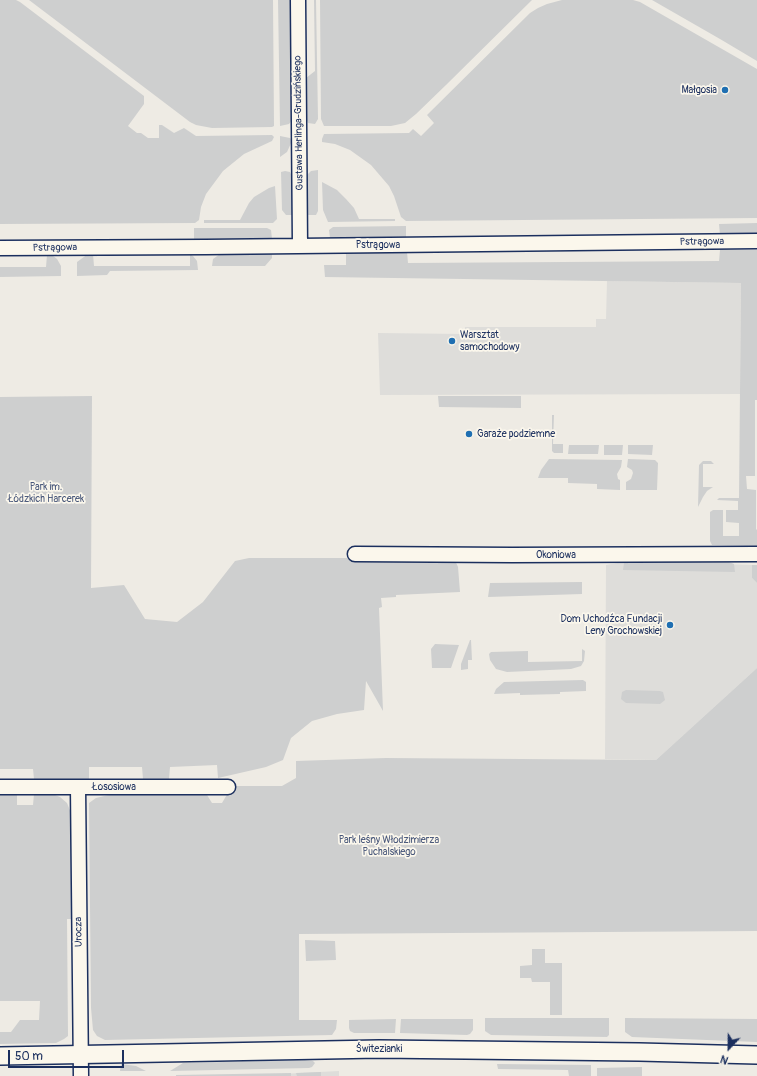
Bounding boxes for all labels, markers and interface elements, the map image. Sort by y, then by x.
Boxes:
street label: Gustawa Herlinga-Grudzińskiego [292,55,306,191]
place label: Małgosia [681,84,717,96]
marker: Małgosia [720,85,730,95]
street label: Pstrągowa [680,236,724,248]
street label: Pstrągowa [356,239,400,251]
street label: Pstrągowa [33,242,77,254]
place label: Warsztat samochodowy [460,329,520,352]
marker: Warsztat samochodowy [447,336,457,346]
place label: Garaże podziemne [477,428,555,440]
marker: Garaże podziemne [464,429,474,439]
park label: Park im. Łódzkich Harcerek [8,481,84,504]
street label: Okoniowa [536,549,576,561]
place label: Dom Uchodźca Fundacji Leny Grochowskiej [560,613,662,636]
marker: Dom Uchodźca Fundacji Leny Grochowskiej [665,620,675,630]
street label: Łososiowa [92,781,136,793]
park label: Park leśny Włodzimierza Puchalskiego [339,834,439,858]
street label: Urocza [73,917,85,947]
north arrow [709,1028,749,1068]
scale bar [10,1042,126,1068]
street label: Świtezianki [356,1043,402,1055]
text: 50 m [15,1049,43,1064]
text: N [718,1052,730,1067]

